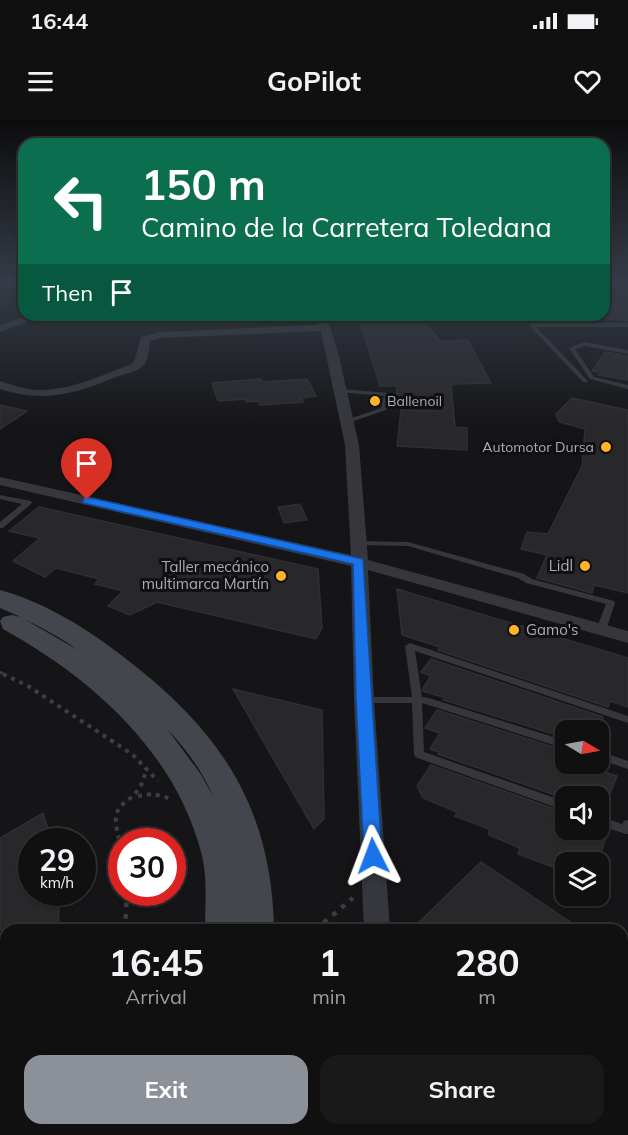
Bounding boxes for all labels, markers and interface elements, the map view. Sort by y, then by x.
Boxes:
text: 16:44 [30,7,88,35]
text: GoPilot [267,64,361,98]
icon: menu [24,65,57,98]
icon: heart [571,65,604,98]
text: 150 m [141,158,266,211]
icon: left [42,162,120,240]
text: Camino de la Carretera Toledana [141,210,552,244]
icon: arrive [105,276,138,309]
text: Then [42,279,93,307]
place label: Ballenoil [387,392,442,410]
marker: Ballenoil [368,394,382,408]
pin [61,438,112,500]
place label: Automotor Dursa [482,438,594,456]
marker: Automotor Dursa [599,440,613,454]
icon: arrive [70,447,103,480]
place label: Lidl [549,556,573,575]
place label: Taller mecánico multimarca Martín [142,557,269,593]
marker: Lidl [578,559,592,573]
marker: Taller mecánico multimarca Martín [274,569,288,583]
place label: Gamo's [526,620,578,639]
marker: Gamo's [507,623,521,637]
north arrow [555,720,609,774]
map controls [555,720,609,906]
button: sound [555,786,609,840]
position arrow [341,824,405,888]
speed limit sign: 30 [108,828,186,906]
text: 29 [39,841,75,879]
button: layers [555,852,609,906]
text: km/h [40,873,74,892]
text: 16:45 [108,940,204,985]
text: 1 [318,940,340,985]
text: 280 [455,940,520,985]
text: Arrival [126,984,187,1009]
text: min [312,984,346,1009]
text: m [478,984,496,1009]
button: Exit [24,1055,308,1124]
button: Share [320,1055,604,1124]

